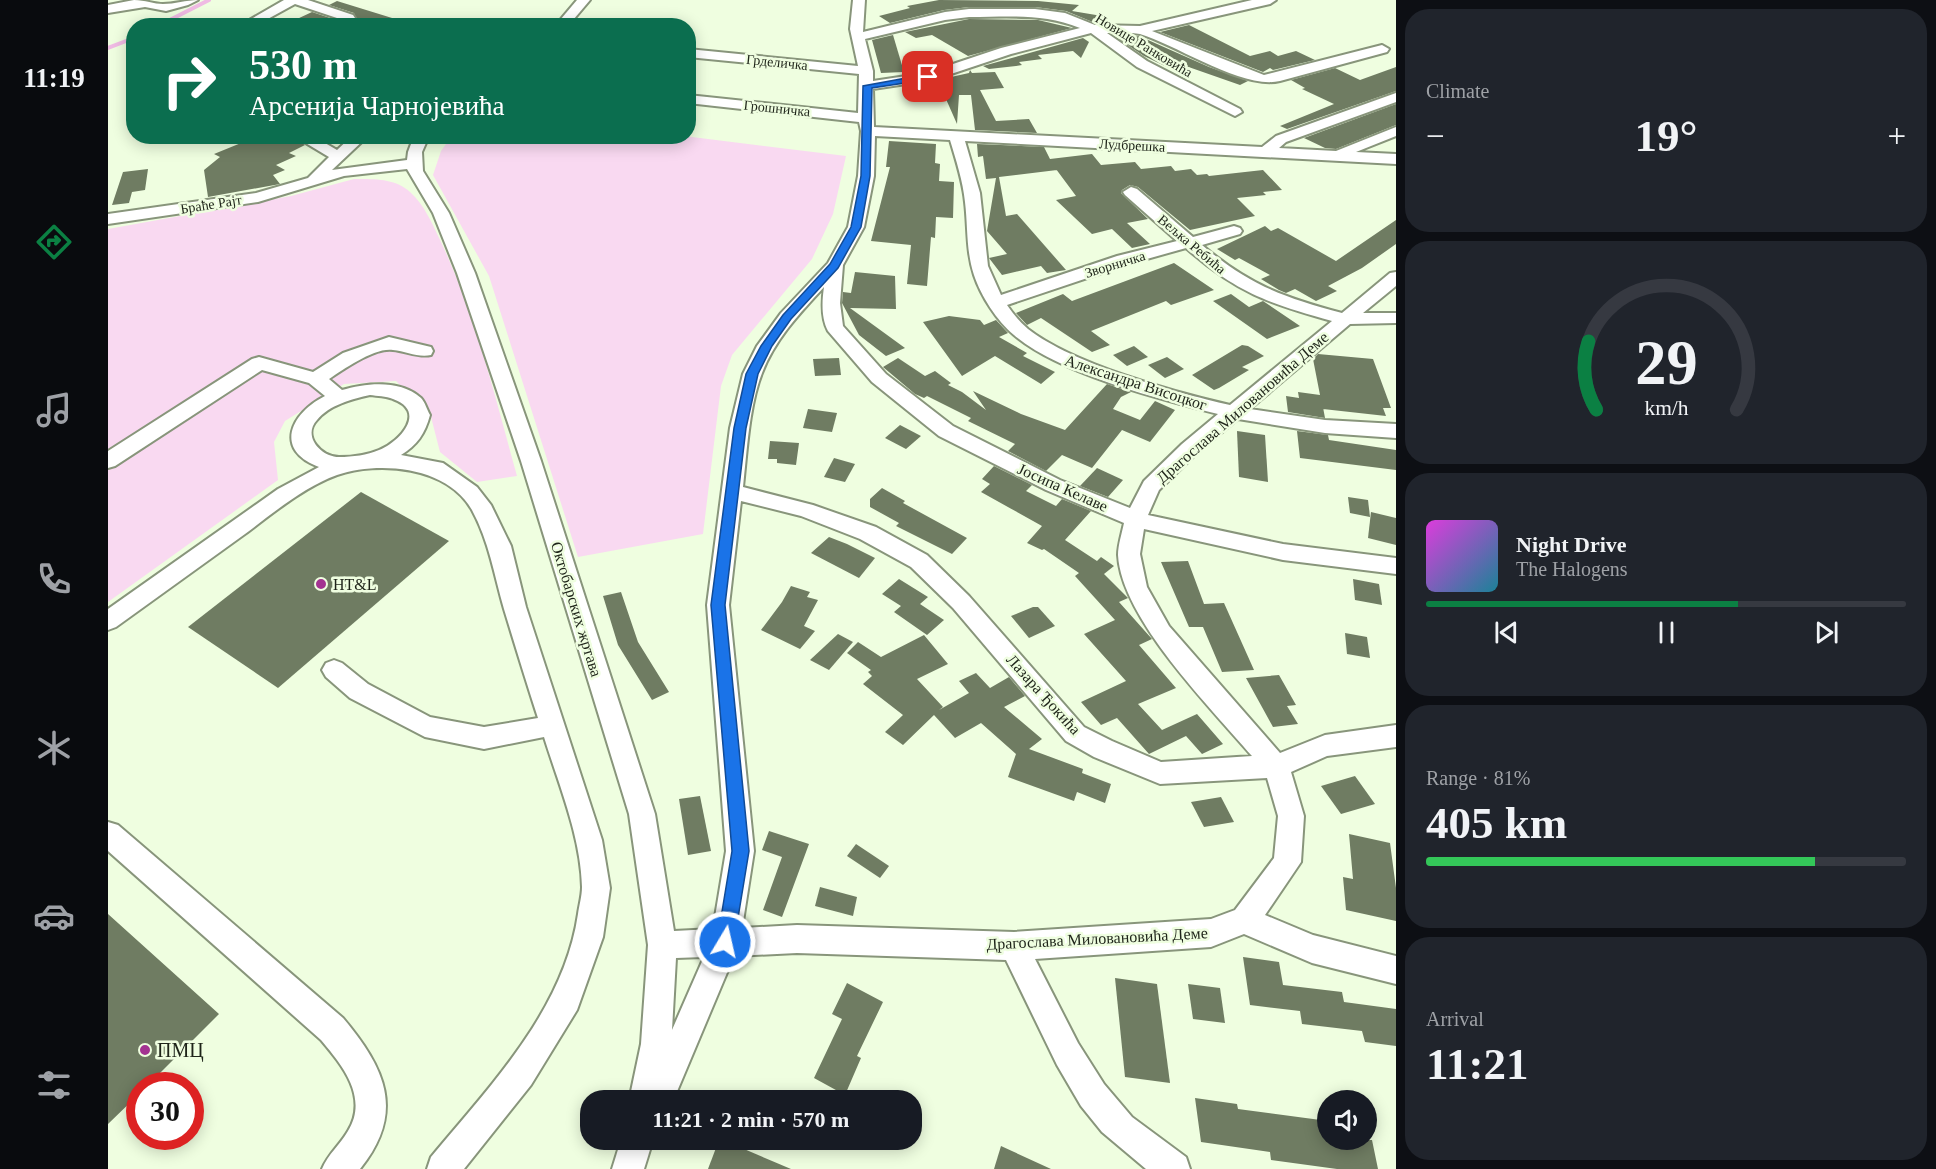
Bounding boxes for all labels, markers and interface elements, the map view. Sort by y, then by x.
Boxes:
street label: Новице Ранковића [1093,11,1196,81]
icon: right [150,42,228,120]
text: 530 m [249,42,358,88]
pin [902,51,953,102]
street label: Грделичка [745,52,809,73]
icon: arrive [911,60,944,93]
text: 11:19 [23,63,85,93]
text: Climate [1426,80,1489,102]
text: Арсенија Чарнојевића [249,91,505,121]
street label: Грошничка [743,98,812,120]
text: 19° [1635,111,1698,161]
text: − [1426,118,1445,154]
text: + [1887,118,1906,154]
street label: Лудбрешка [1098,136,1166,155]
street label: Браће Рајт [179,192,243,217]
street label: Вељка Ребића [1155,212,1229,278]
icon: directions [33,221,75,263]
street label: Зворничка [1083,248,1148,281]
street label: Драгослава Миловановића Деме [1153,328,1332,487]
text: 29 [1635,328,1697,397]
street label: Александра Висоцког [1062,351,1210,415]
icon: music [33,389,75,431]
text: km/h [1644,396,1688,420]
street label: Јосипа Келаве [1015,460,1110,515]
text: Night Drive [1516,532,1627,557]
street label: Октобарских жртава [547,540,605,679]
icon: phone [33,558,75,600]
text: The Halogens [1516,558,1628,580]
place label: HT&L [333,576,377,593]
marker: HT&L [314,577,328,591]
icon: previous [1490,616,1523,649]
icon: pause [1650,616,1683,649]
icon: next [1810,616,1843,649]
street label: Лазара Ђокића [1002,651,1084,739]
icon: climate [33,727,75,769]
text: Range · 81% [1426,767,1530,789]
text: 405 km [1426,798,1567,848]
icon: car [33,895,75,937]
position arrow [693,910,757,974]
street label: Драгослава Миловановића Деме [986,924,1208,954]
text: Arrival [1426,1008,1484,1030]
place label: ПМЦ [157,1039,204,1062]
text: 11:21 [1426,1039,1529,1089]
marker: ПМЦ [138,1043,152,1057]
icon: filters [33,1064,75,1106]
speed limit sign: 30 [126,1072,204,1150]
map controls [1317,1090,1377,1150]
button: sound [1317,1090,1377,1150]
text: 11:21 · 2 min · 570 m [653,1107,849,1132]

